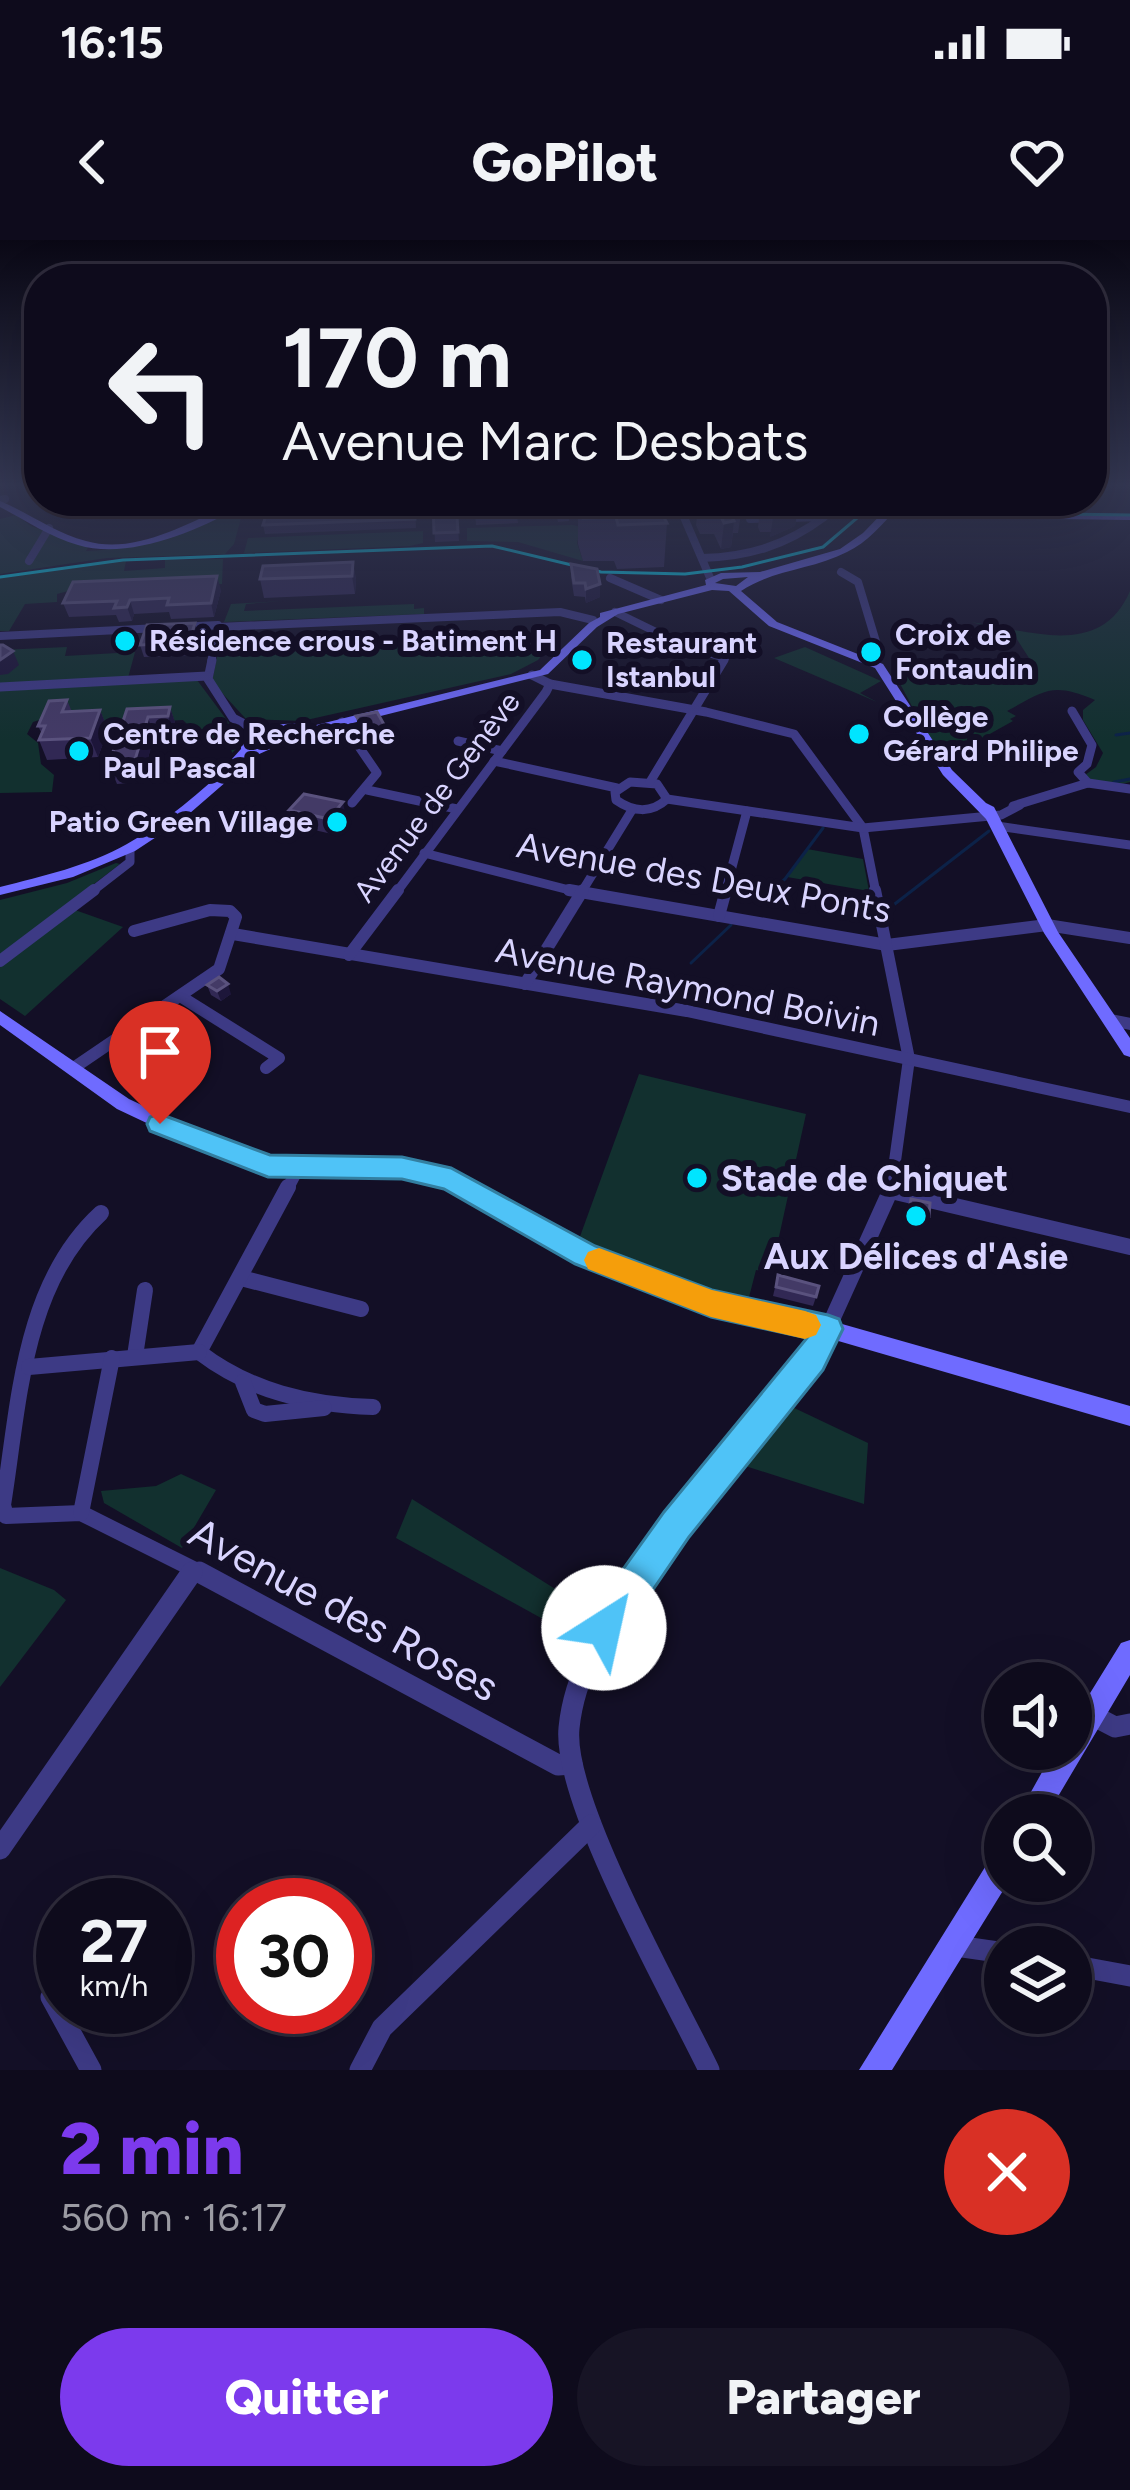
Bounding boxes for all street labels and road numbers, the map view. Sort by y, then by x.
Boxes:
street label: Avenue de Genève [345,684,528,909]
street label: Avenue des Deux Ponts [513,823,894,932]
street label: Avenue Raymond Boivin [492,928,884,1045]
street label: Avenue des Roses [181,1506,507,1712]

